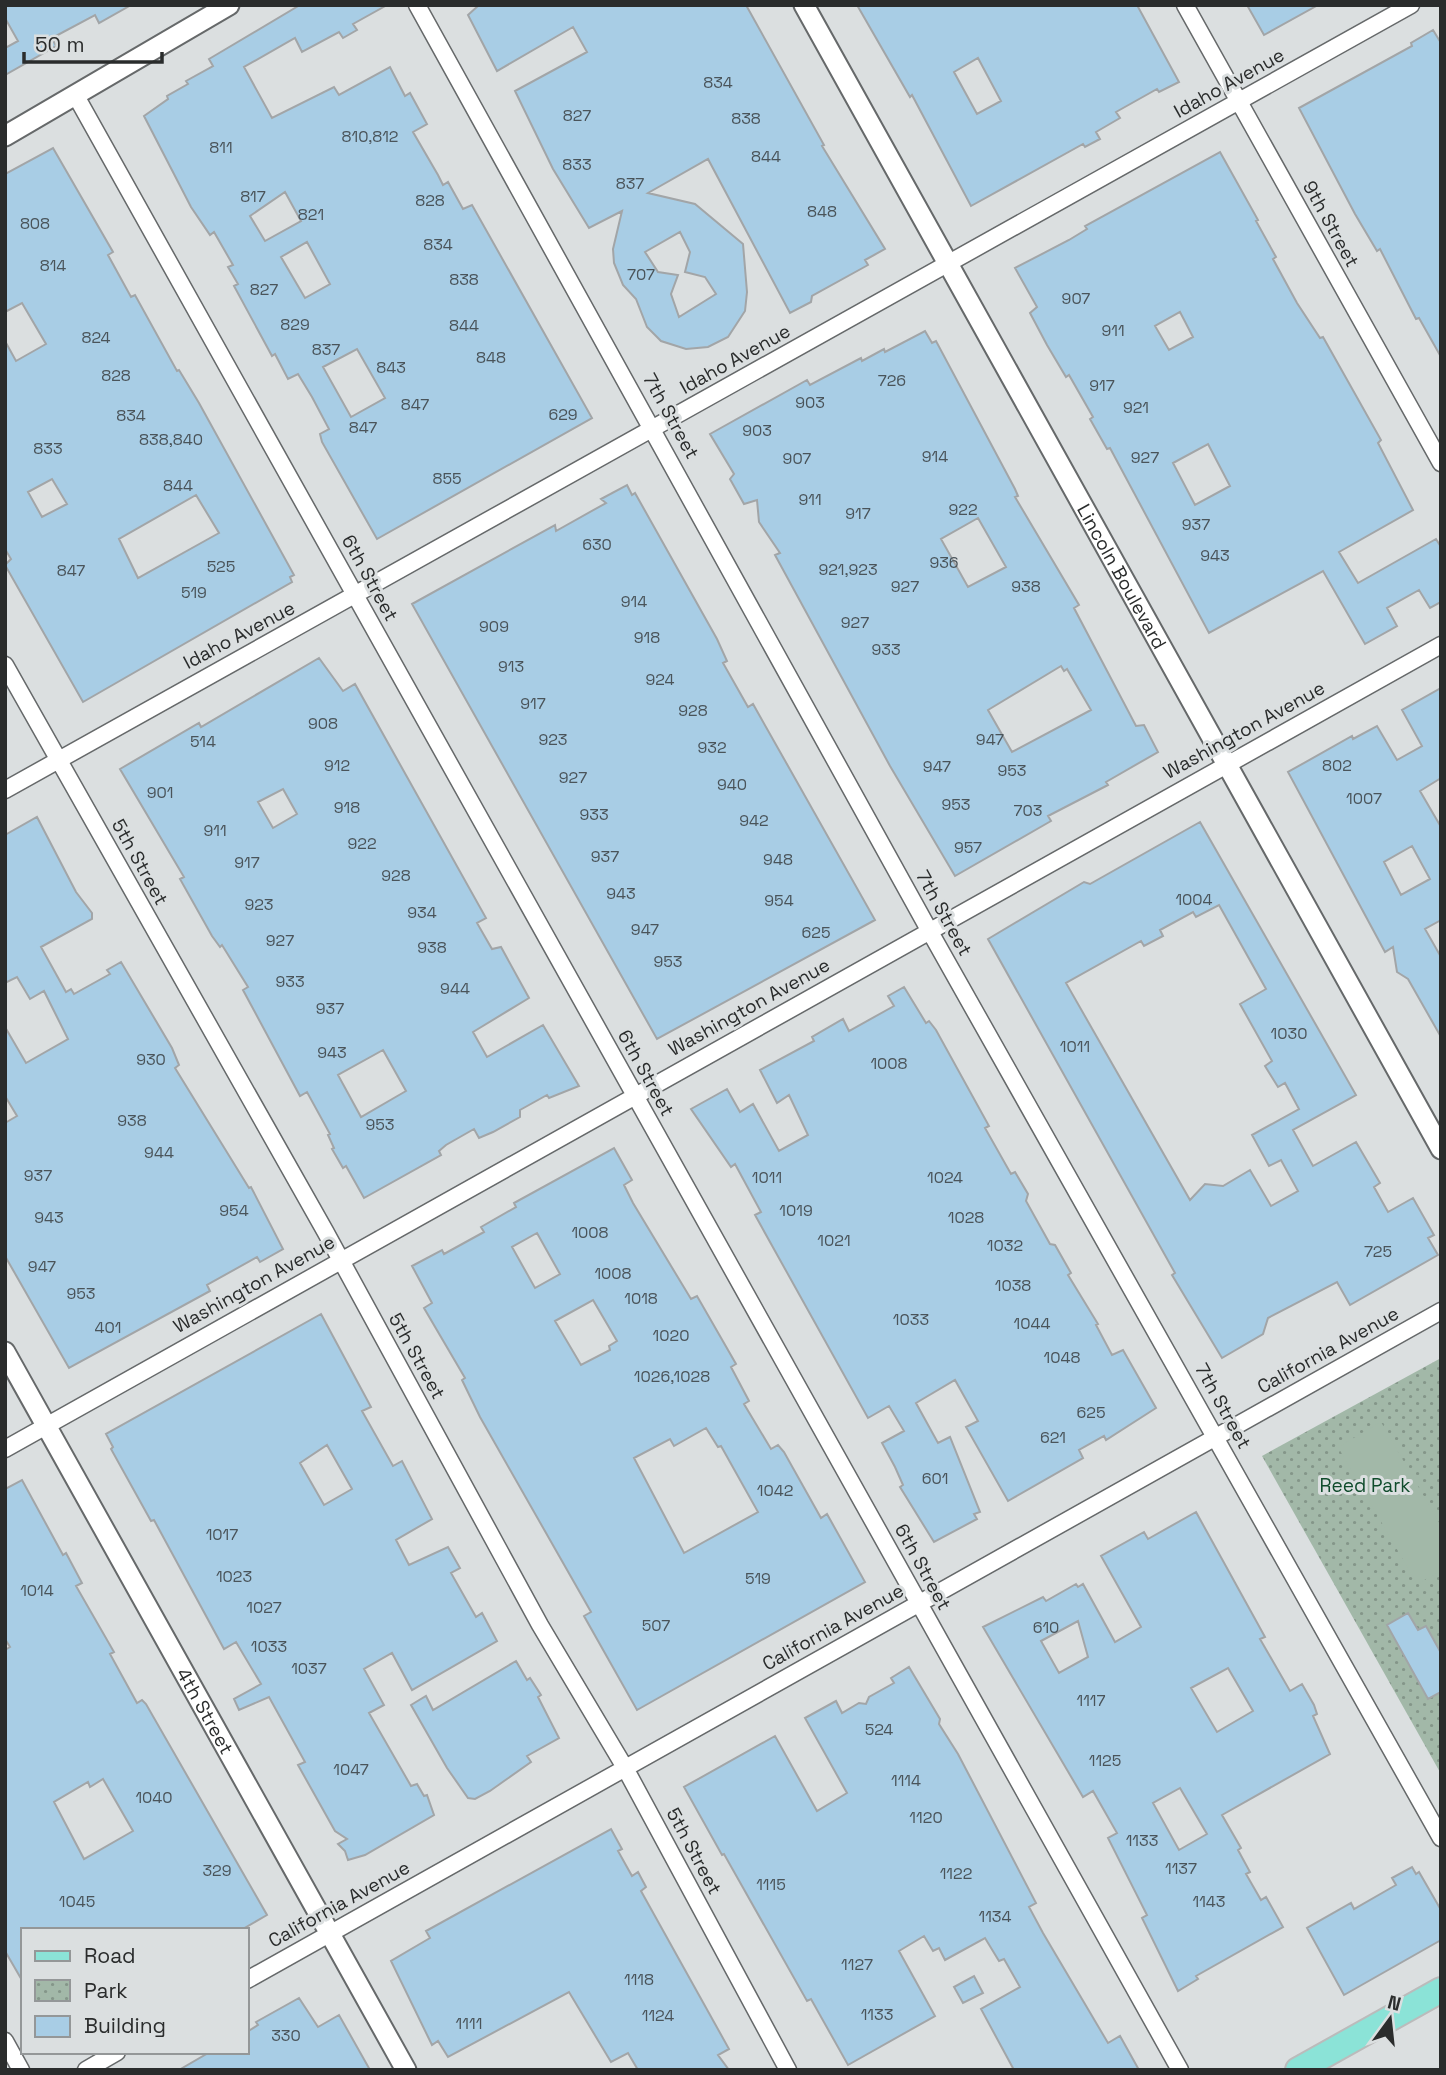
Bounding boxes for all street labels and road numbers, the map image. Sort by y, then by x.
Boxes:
street label: Idaho Avenue [1169,42,1289,124]
street label: 9th Street [1297,176,1365,272]
street label: Idaho Avenue [675,318,795,400]
street label: 7th Street [637,369,705,463]
street label: Lincoln Boulevard [1072,499,1173,653]
street label: 6th Street [336,530,404,626]
street label: Idaho Avenue [179,595,299,675]
street label: Washington Avenue [1159,675,1329,785]
street label: 5th Street [106,815,174,909]
street label: 7th Street [910,866,978,960]
street label: Washington Avenue [664,952,834,1062]
street label: 6th Street [612,1025,680,1121]
street label: Washington Avenue [169,1229,339,1339]
street label: California Avenue [1253,1301,1403,1399]
street label: 5th Street [383,1309,451,1403]
street label: 7th Street [1189,1359,1257,1453]
street label: 6th Street [889,1519,957,1615]
street label: California Avenue [758,1578,908,1676]
street label: 4th Street [171,1663,240,1759]
street label: 5th Street [661,1803,727,1899]
street label: California Avenue [264,1855,414,1953]

